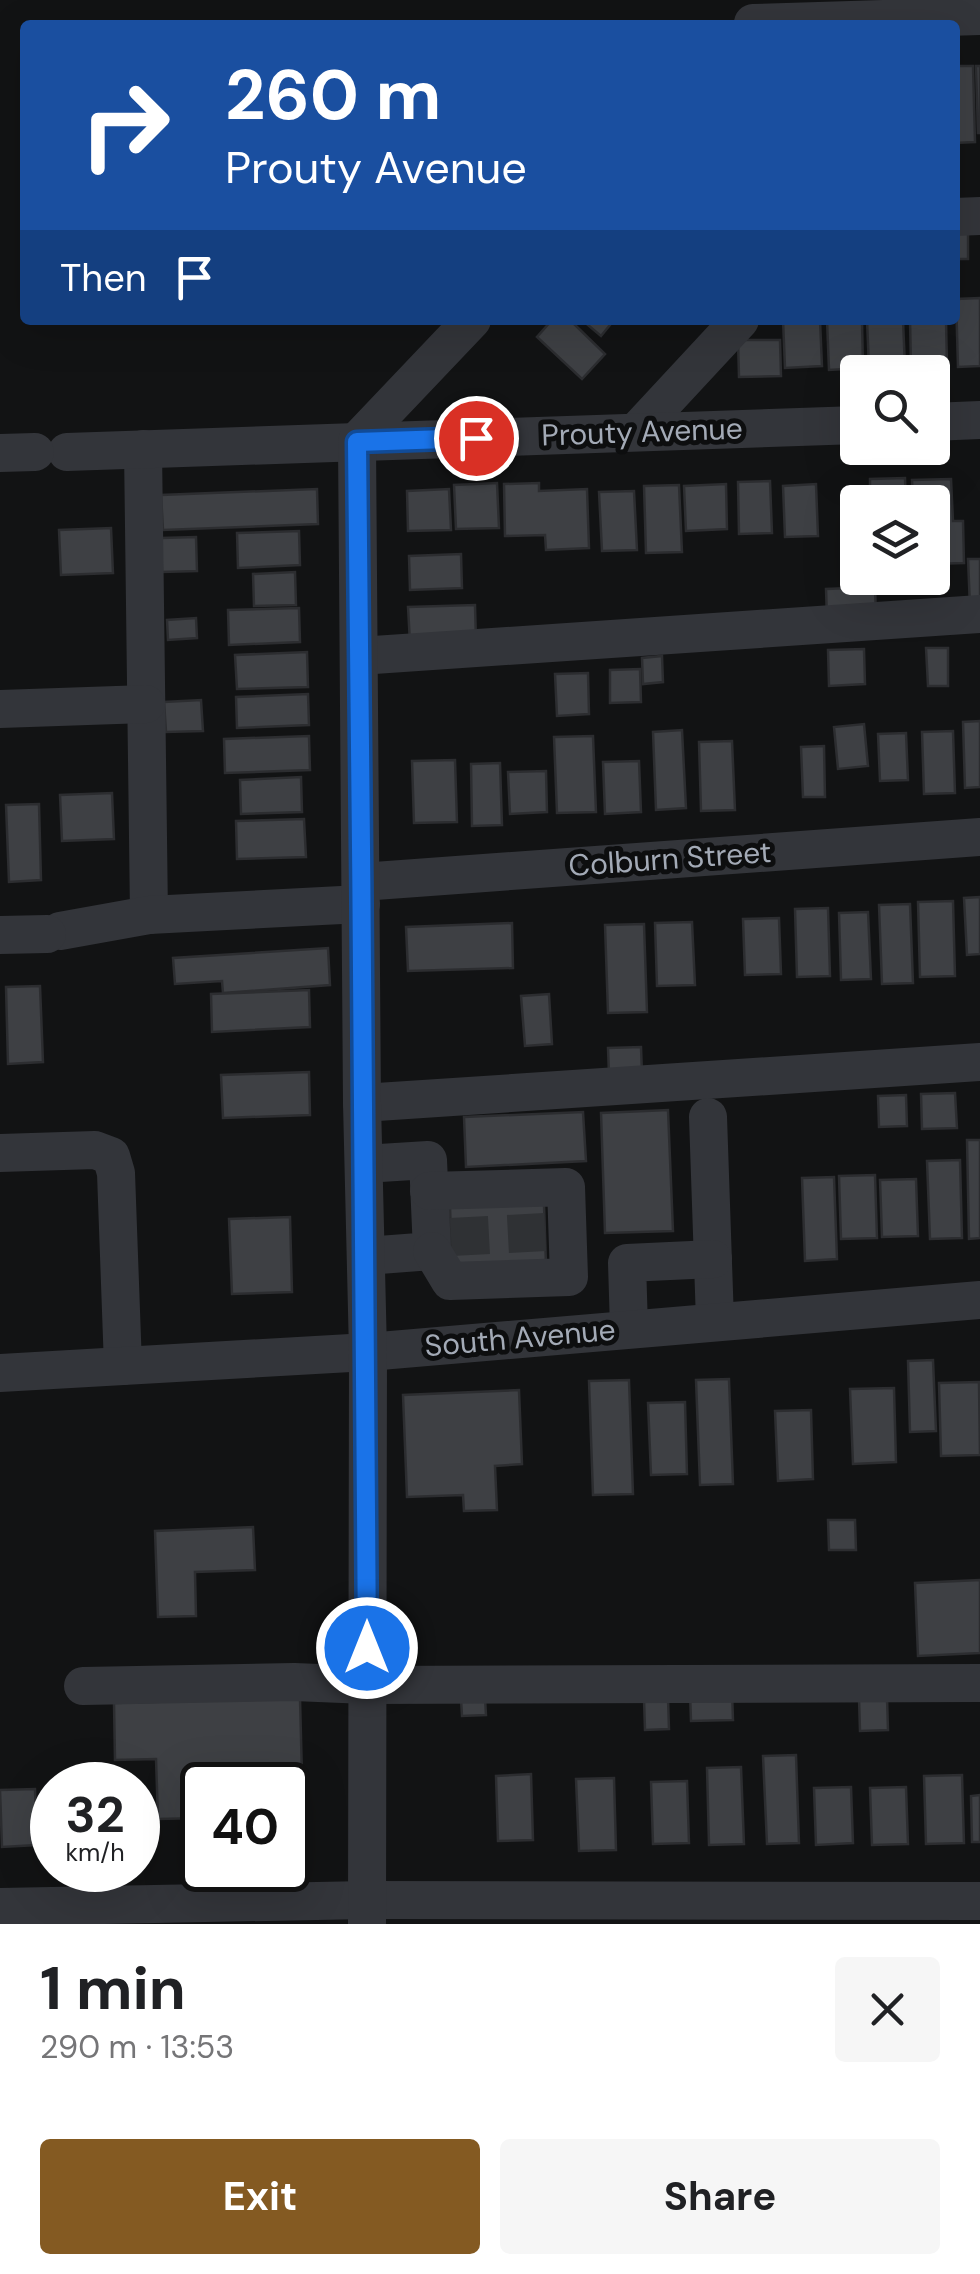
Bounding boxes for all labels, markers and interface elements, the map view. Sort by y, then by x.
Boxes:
text: 260 m [225,50,441,141]
icon: right [60,60,190,190]
text: Prouty Avenue [225,138,527,197]
icon: arrive [167,250,222,305]
text: Then [60,253,147,303]
map controls [840,355,950,595]
button: search [840,355,950,465]
pin [434,396,519,481]
street label: Prouty Avenue [541,408,743,455]
icon: arrive [449,411,504,466]
button: layers [840,485,950,595]
street label: Colburn Street [567,832,773,885]
street label: South Avenue [423,1310,617,1365]
position arrow [315,1596,419,1700]
speed limit sign: 40 [180,1762,310,1892]
text: 32 [66,1782,125,1848]
text: km/h [65,1836,125,1869]
text: 1 min [40,1949,186,2028]
button: close [835,1957,940,2062]
text: 290 m · 13:53 [40,2026,234,2068]
button: Exit [40,2139,480,2254]
button: Share [500,2139,940,2254]

